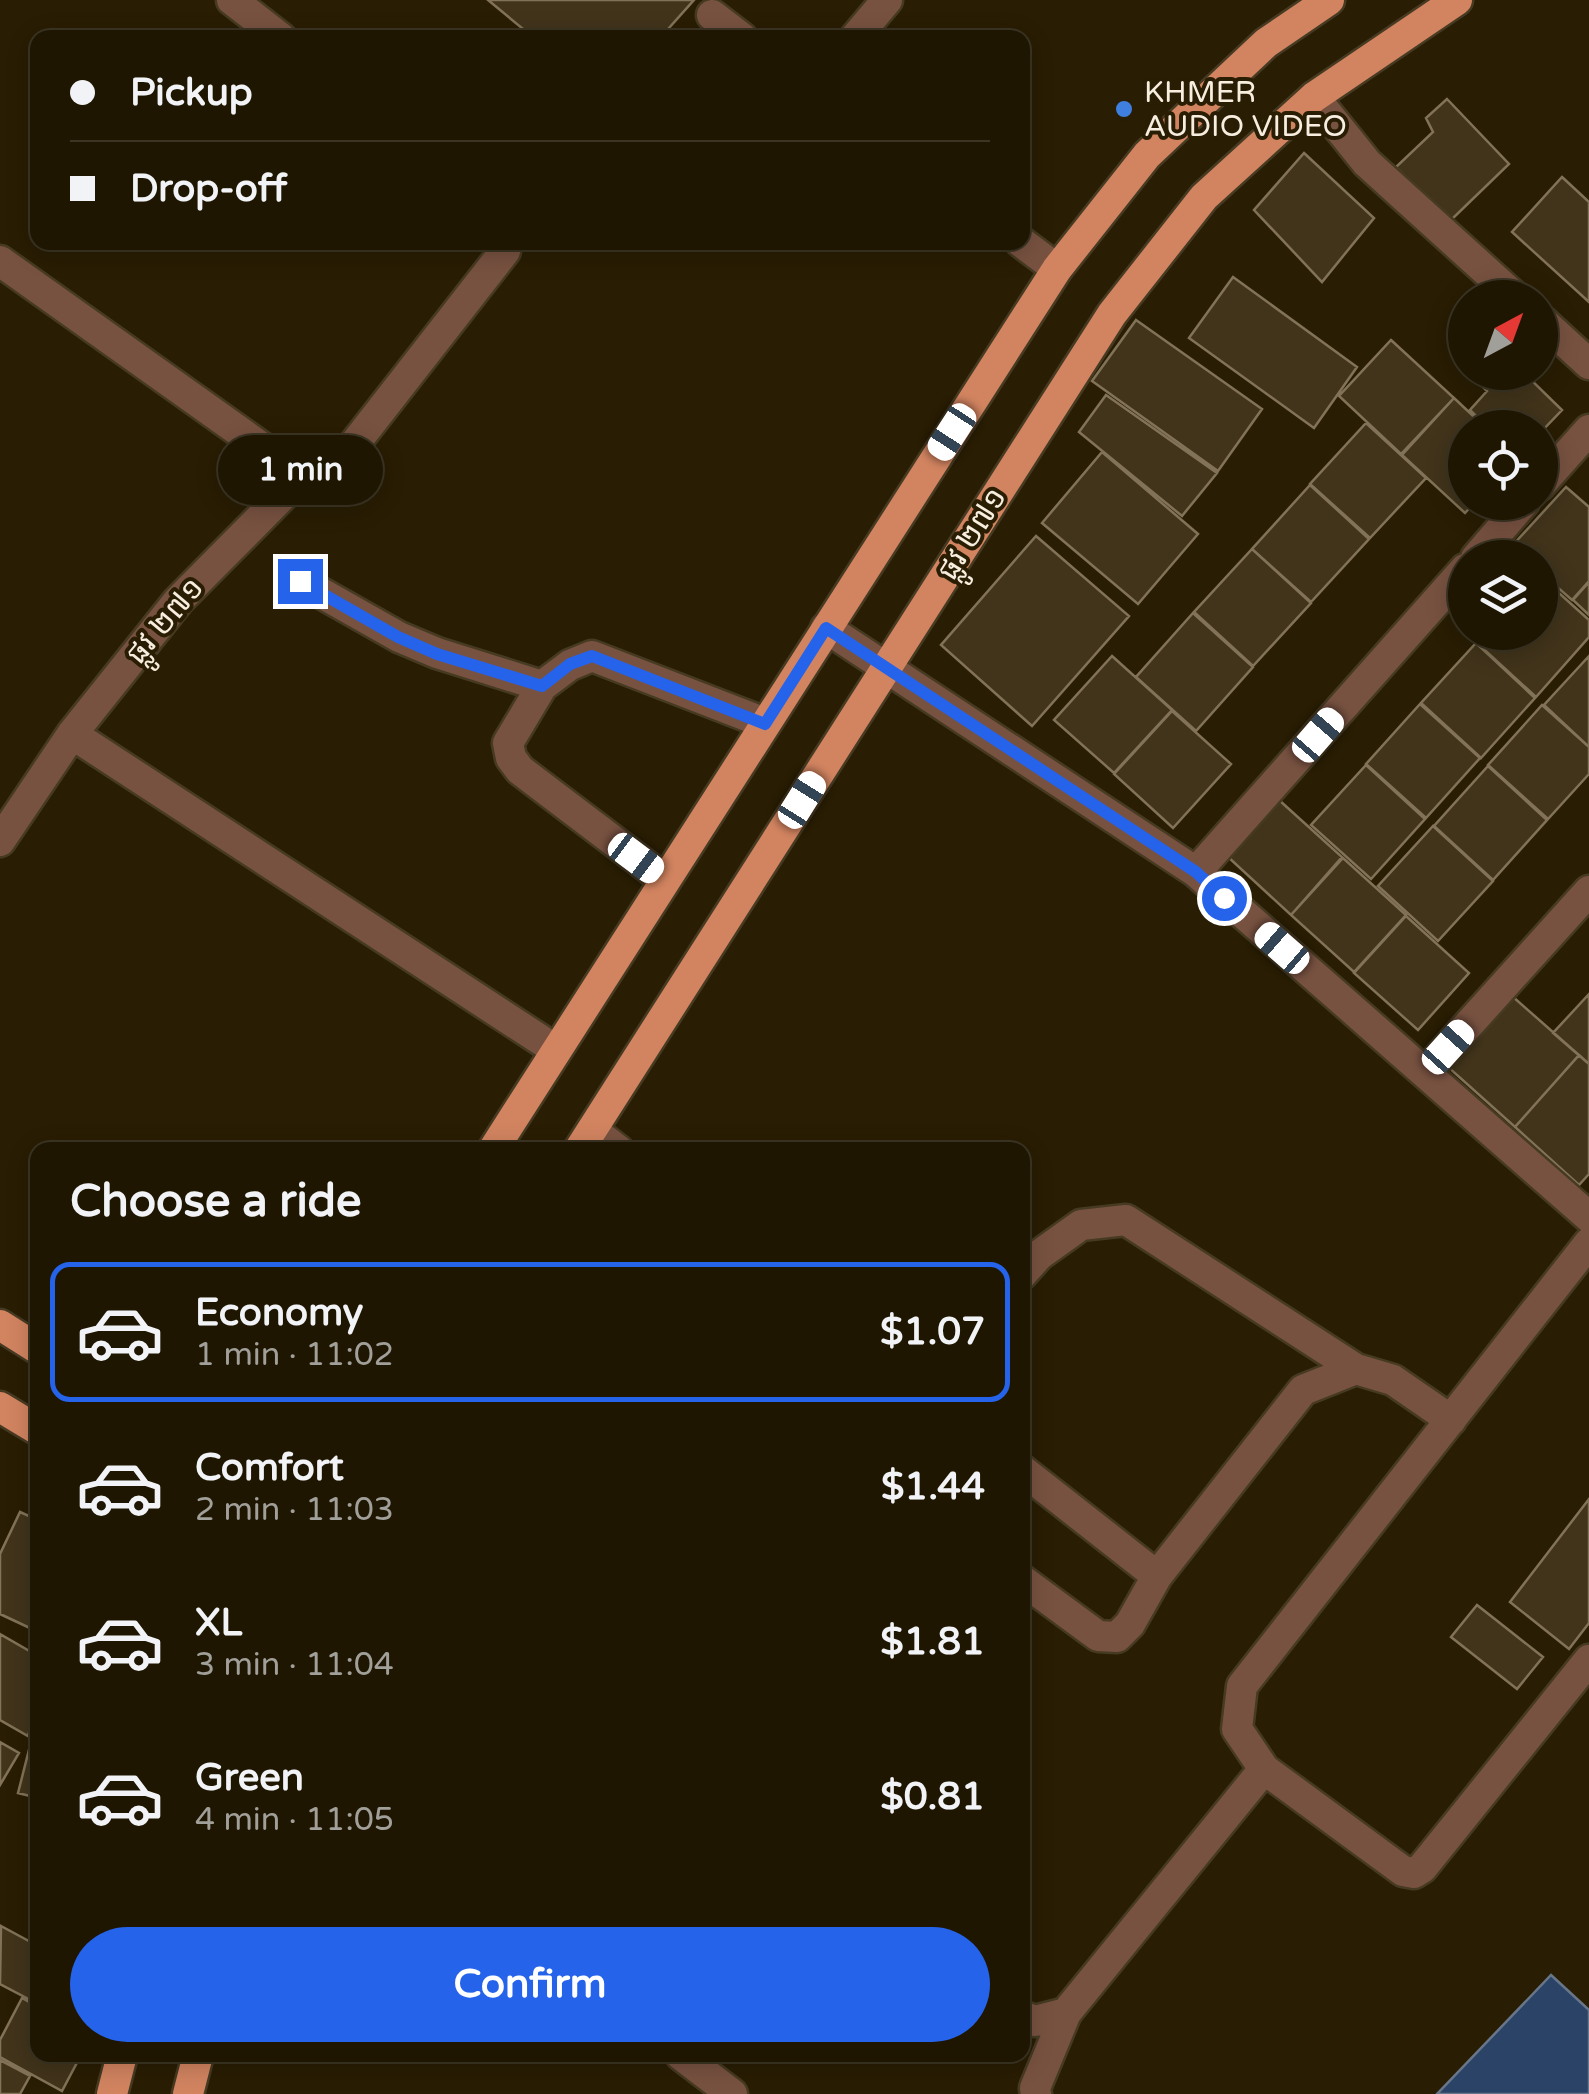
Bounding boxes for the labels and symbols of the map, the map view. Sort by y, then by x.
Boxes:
place label: KHMER AUDIO VIDEO [1144,74,1347,145]
marker: KHMER AUDIO VIDEO [1113,98,1135,120]
north arrow [1448,280,1558,390]
car [923,399,981,465]
callout: 1 min [218,436,382,506]
street label: ផ្លូវ ២៧១ [929,481,1020,591]
route end [278,559,323,604]
street label: ផ្លូវ ២៧១ [118,570,217,676]
car [1287,703,1349,767]
car [773,767,831,833]
car [603,828,669,888]
route start [1202,876,1247,921]
car [1250,917,1314,979]
car [1417,1015,1479,1079]

